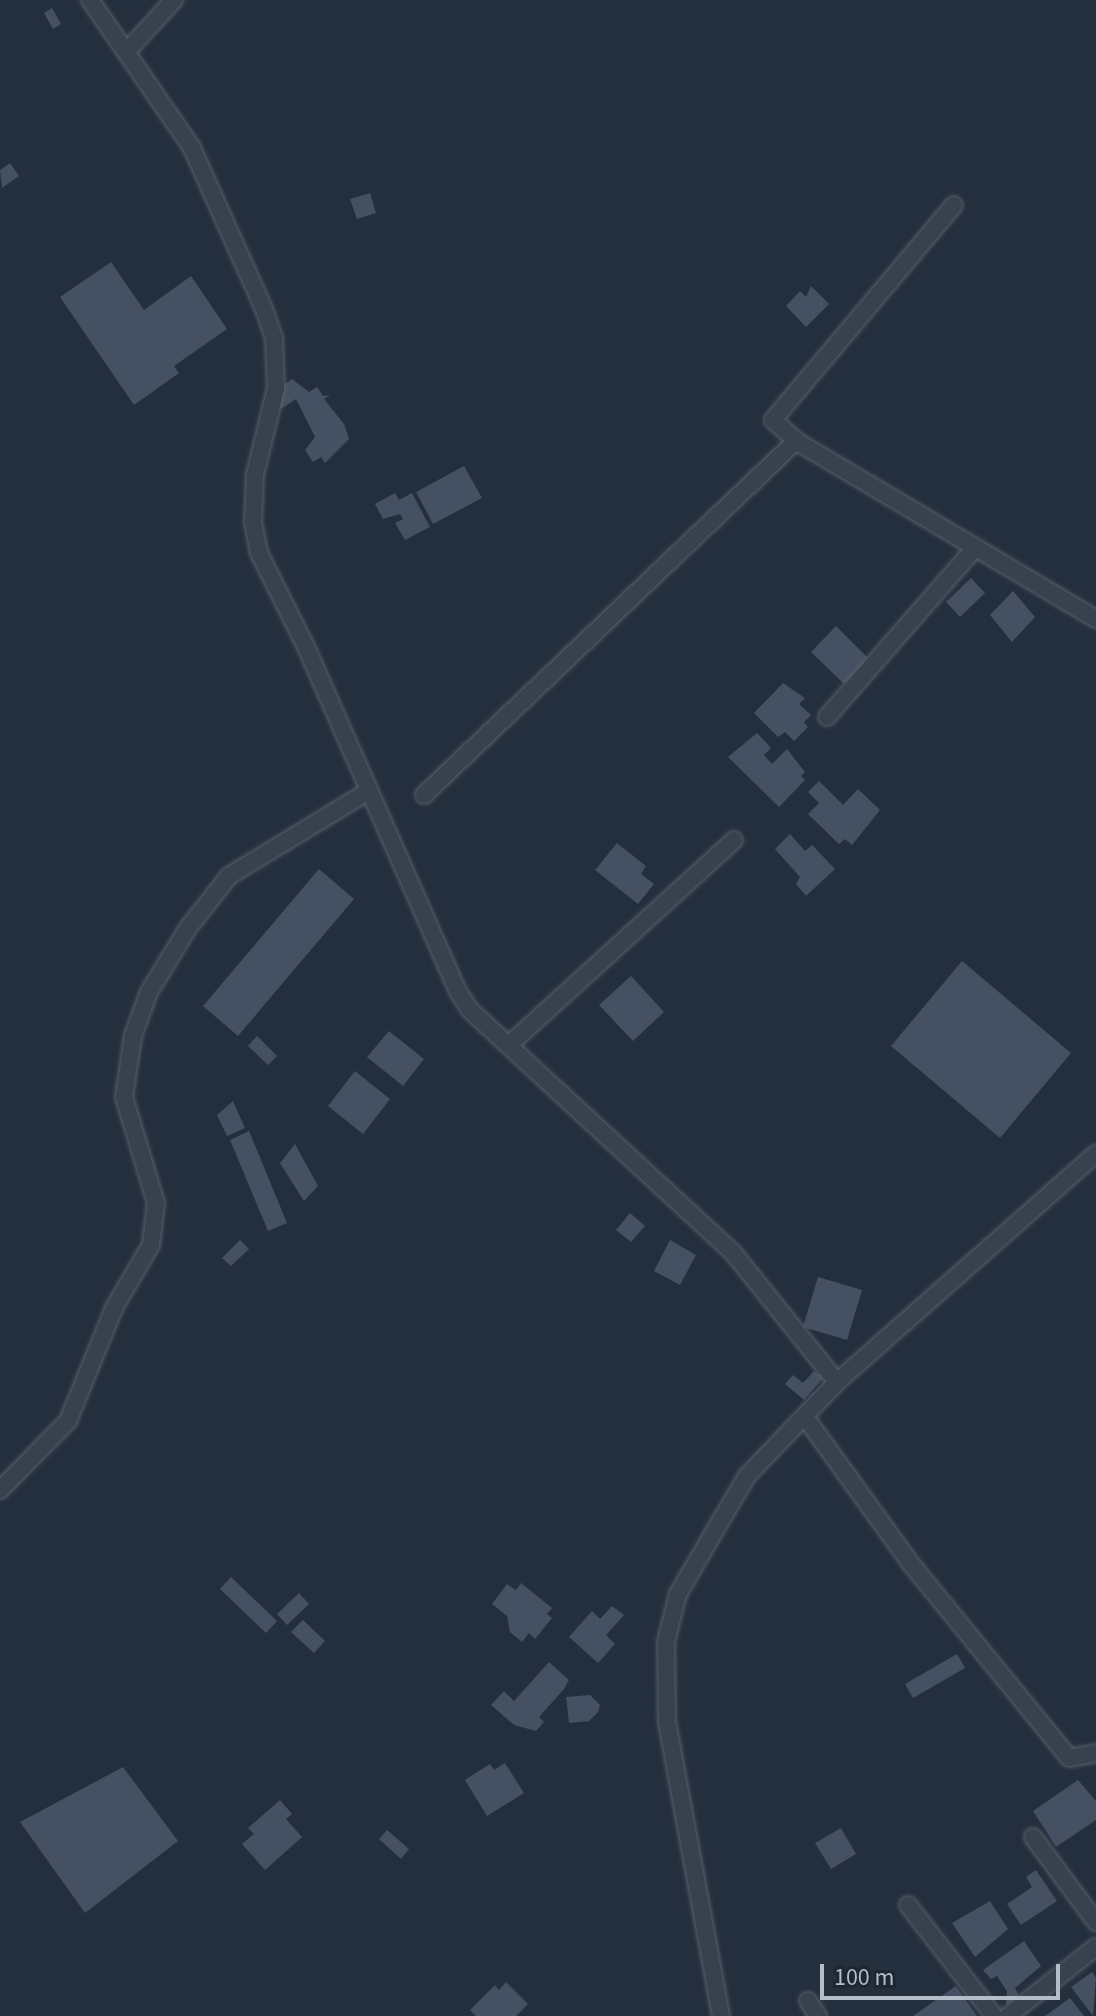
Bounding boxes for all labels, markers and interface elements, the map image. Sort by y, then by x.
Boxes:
scale bar [824,1948,1064,1998]
text: 100 m [834,1960,894,1995]

